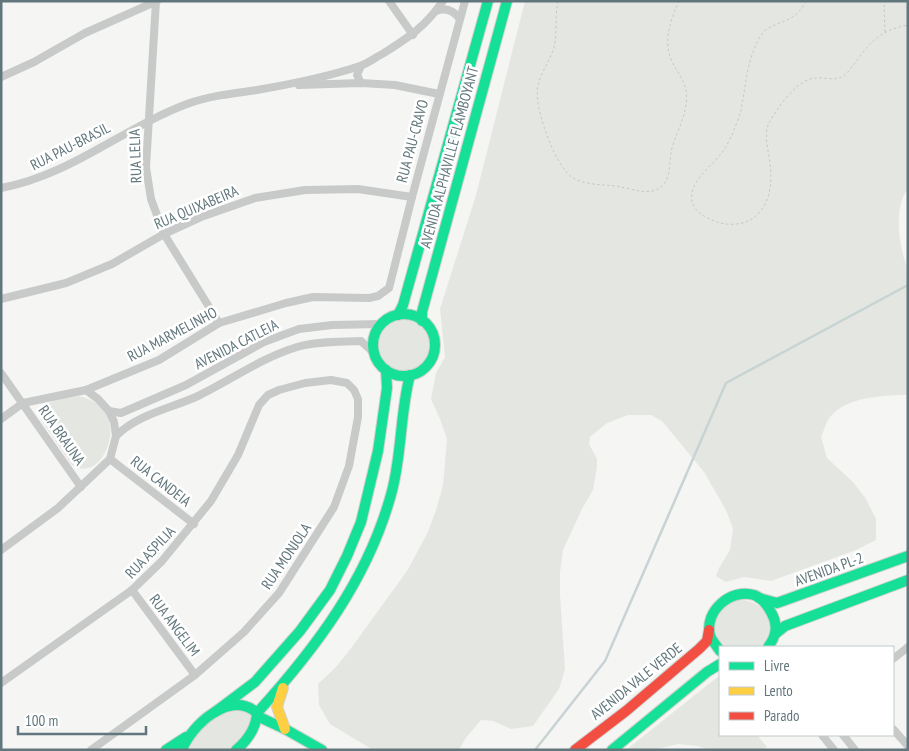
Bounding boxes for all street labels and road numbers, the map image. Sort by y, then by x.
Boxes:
street label: AVENIDA ALPHAVILLE FLAMBOYANT [416,64,482,250]
street label: RUA PAU-CRAVO [392,97,432,185]
street label: RUA PAU-BRASIL [27,117,114,174]
street label: RUA LELIA [125,128,145,183]
street label: RUA QUIXABEIRA [151,180,242,233]
street label: RUA MARMELINHO [124,302,220,366]
street label: AVENIDA CATLEIA [191,314,282,373]
street label: RUA BRAUNA [34,401,90,469]
street label: RUA CANDEIA [127,452,196,511]
street label: RUA MONJOLA [257,518,316,593]
street label: RUA ASPILIA [121,521,180,582]
street label: AVENIDA PL-2 [792,548,866,590]
street label: RUA ANGELIM [146,590,204,660]
street label: AVENIDA VALE VERDE [586,638,686,724]

